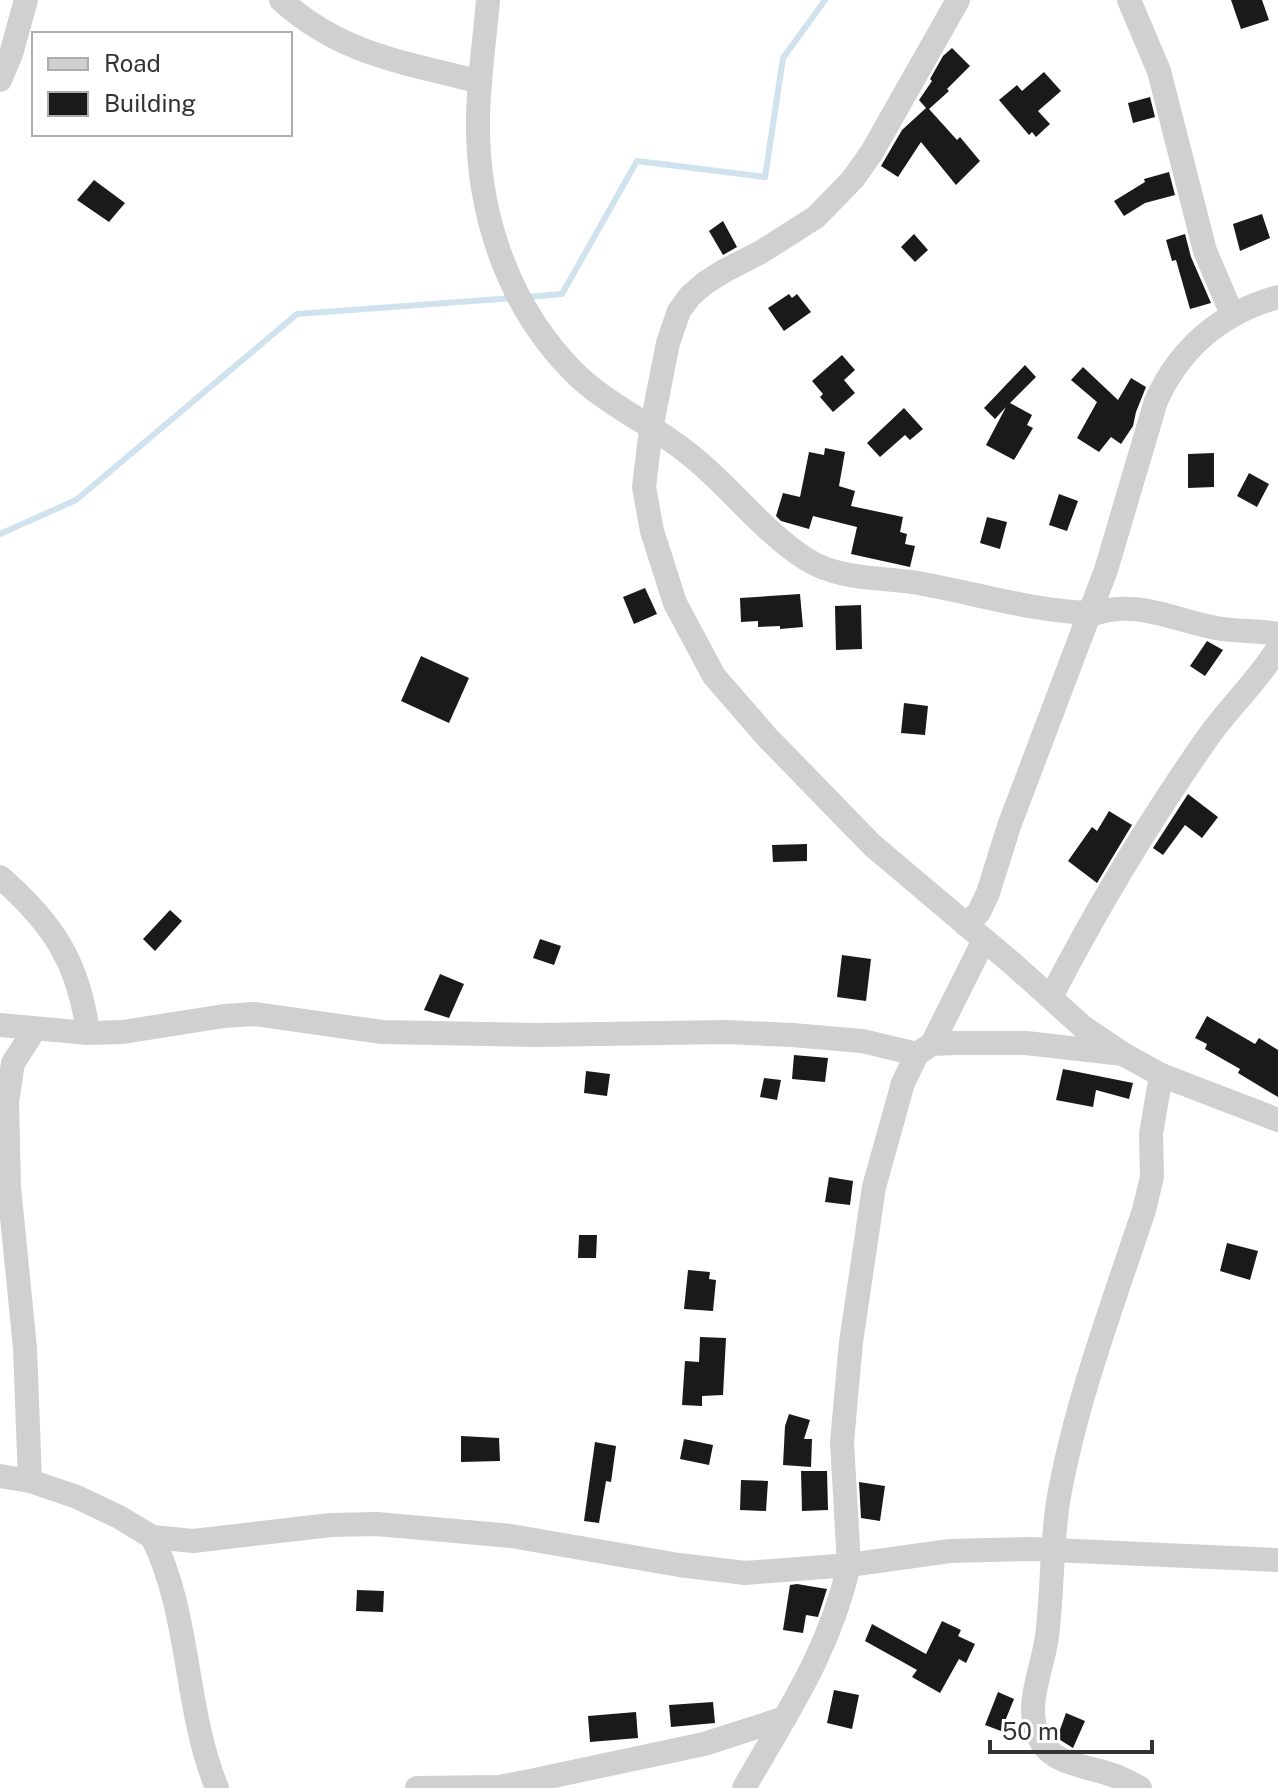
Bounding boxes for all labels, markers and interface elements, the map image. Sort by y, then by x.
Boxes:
legend [32,32,292,136]
text: Road [104,49,161,77]
text: Building [104,89,196,117]
scale bar [990,1704,1152,1754]
text: 50 m [1002,1717,1059,1745]

